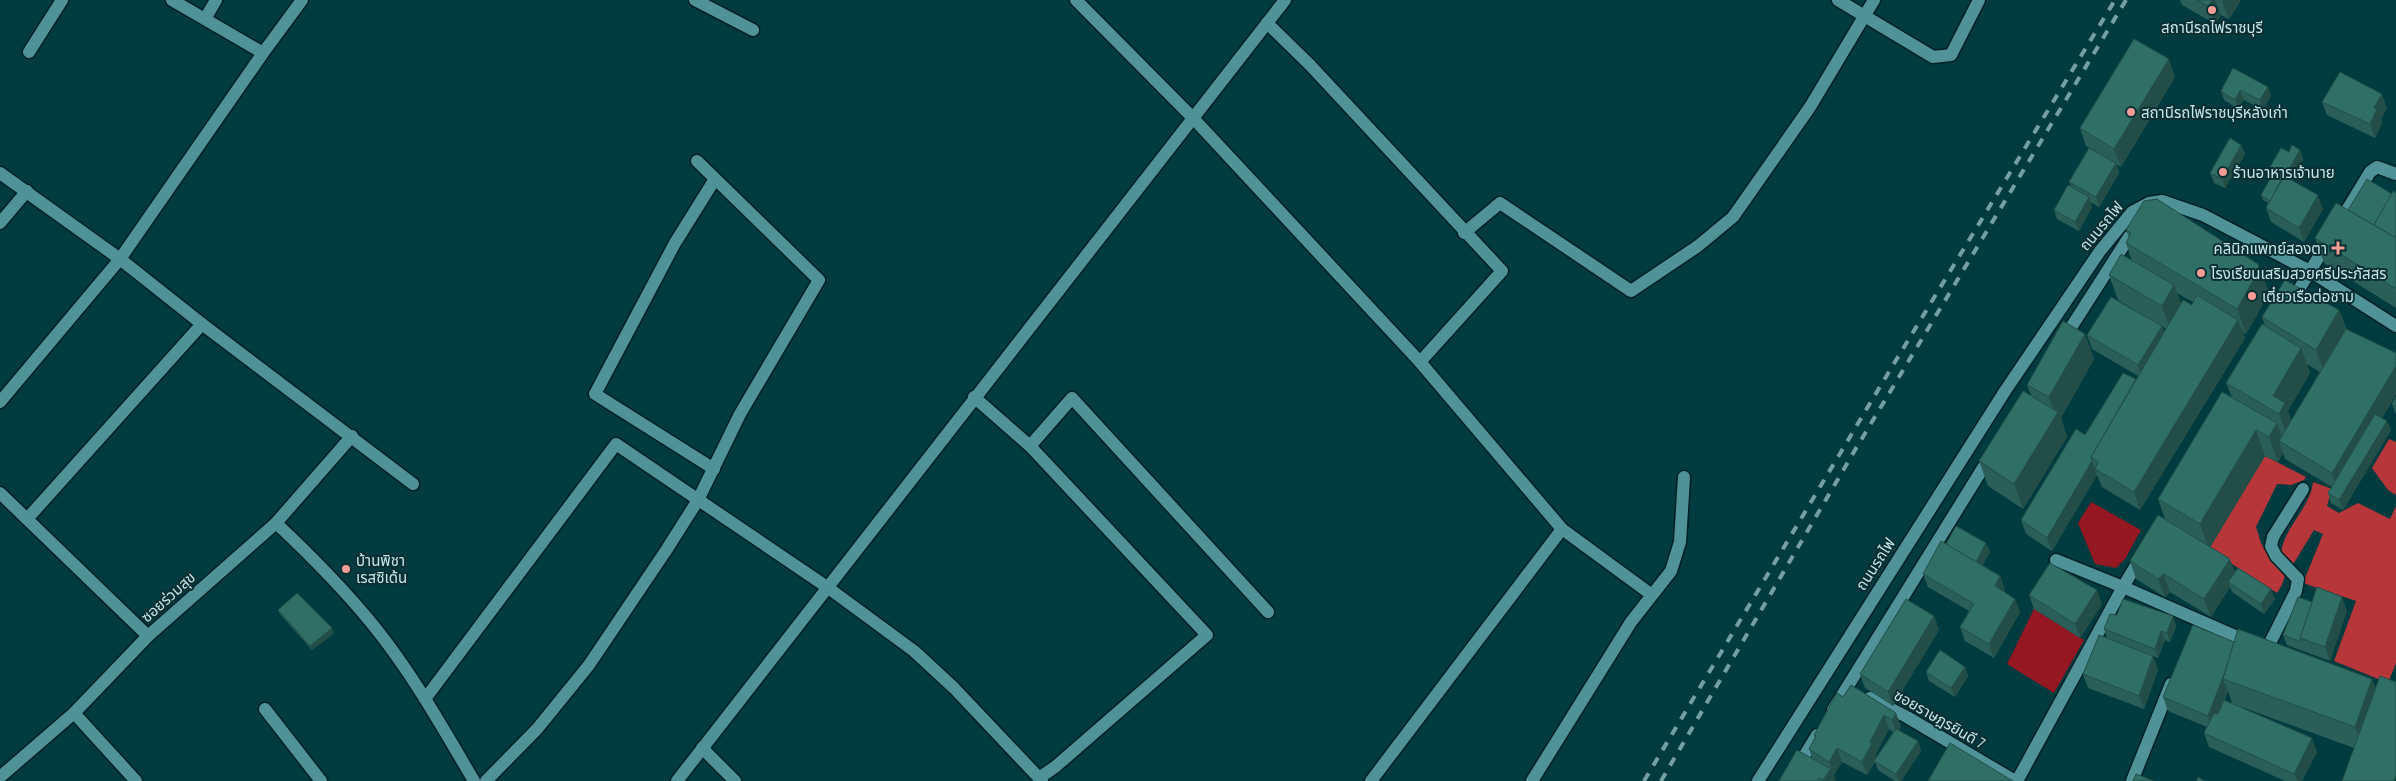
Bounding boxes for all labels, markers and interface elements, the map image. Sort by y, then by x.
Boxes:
marker: สถานีรถไฟราชบุรี [2206,4,2218,16]
place label: สถานีรถไฟราชบุรี [2161,18,2263,37]
place label: สถานีรถไฟราชบุรีหลังเก่า [2141,103,2288,122]
marker: สถานีรถไฟราชบุรีหลังเก่า [2125,106,2137,118]
place label: ร้านอาหารเจ้านาย [2233,163,2335,182]
marker: ร้านอาหารเจ้านาย [2217,166,2229,178]
street label: ถนนรถไฟ [2075,198,2127,254]
place label: คลินิกแพทย์สองตา [2213,239,2327,258]
marker: คลินิกแพทย์สองตา [2331,241,2345,255]
place label: โรงเรียนเสริมสวยศรีประภัสสร [2211,264,2387,283]
marker: โรงเรียนเสริมสวยศรีประภัสสร [2195,267,2207,279]
place label: เตี๋ยวเรือต่อชาม [2262,286,2354,306]
marker: เตี๋ยวเรือต่อชาม [2246,290,2258,302]
street label: ถนนรถไฟ [1851,534,1899,594]
place label: บ้านพิชา เรสซิเด้น [356,551,407,587]
marker: บ้านพิชา เรสซิเด้น [340,563,352,575]
street label: ซอยร่วมสุข [137,568,199,626]
street label: ซอยราษฎรยินดี 7 [1891,685,1989,753]

